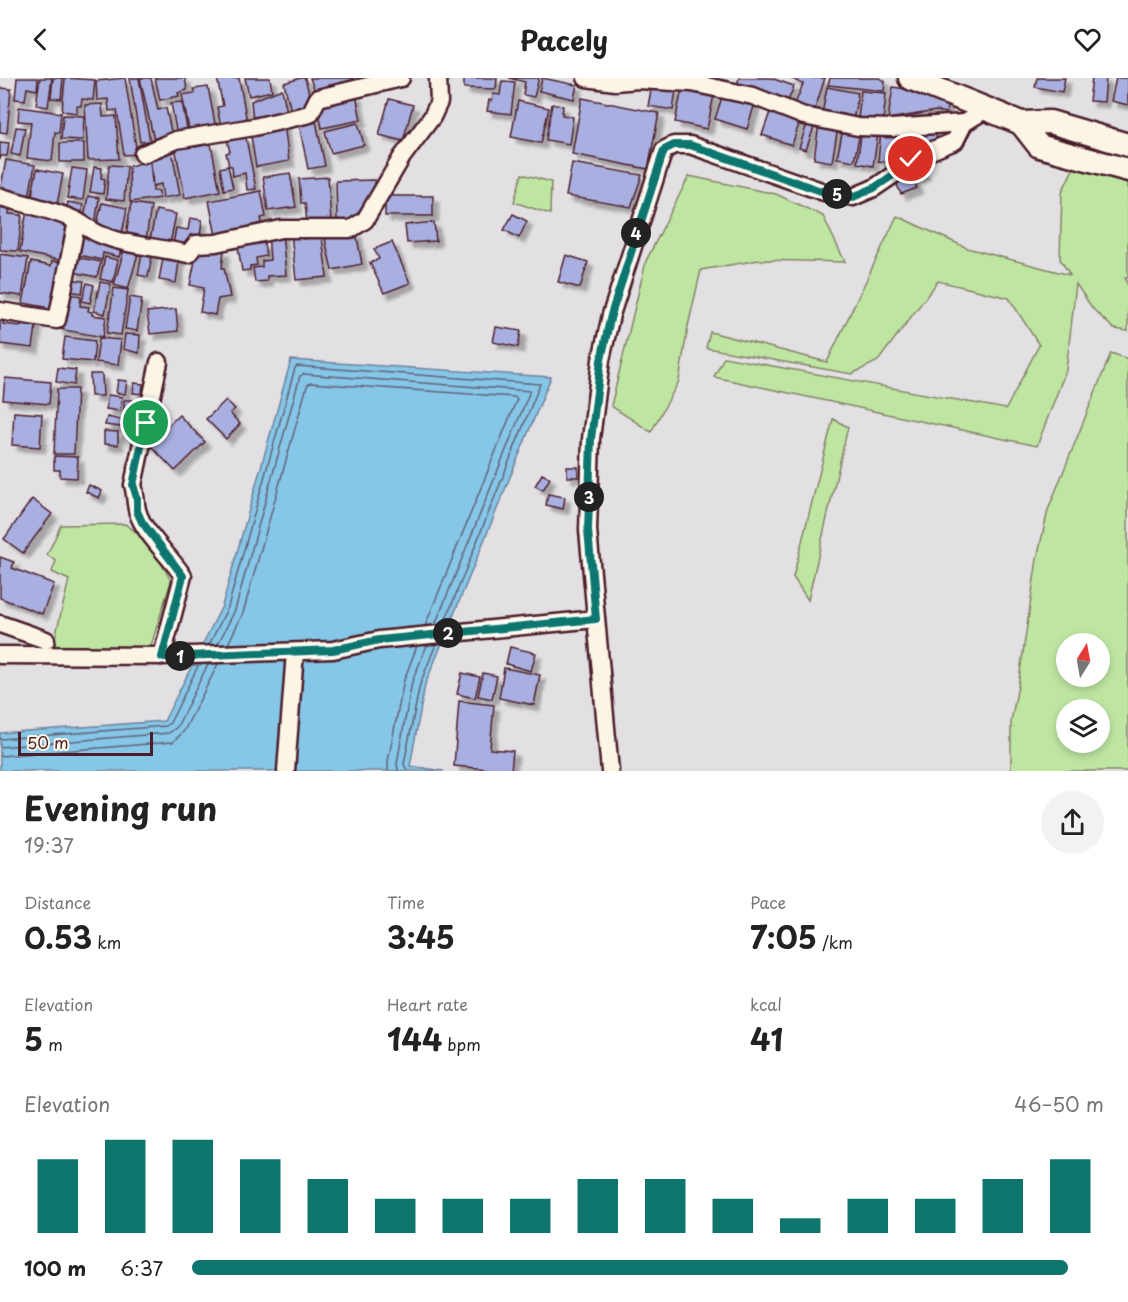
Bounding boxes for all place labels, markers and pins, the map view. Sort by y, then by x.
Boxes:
pin [885,133,936,184]
pin: 5 [822,179,852,209]
pin: 4 [621,218,651,248]
pin [120,397,171,448]
pin: 3 [574,482,604,512]
pin: 2 [433,618,463,648]
pin: 1 [165,641,195,671]

